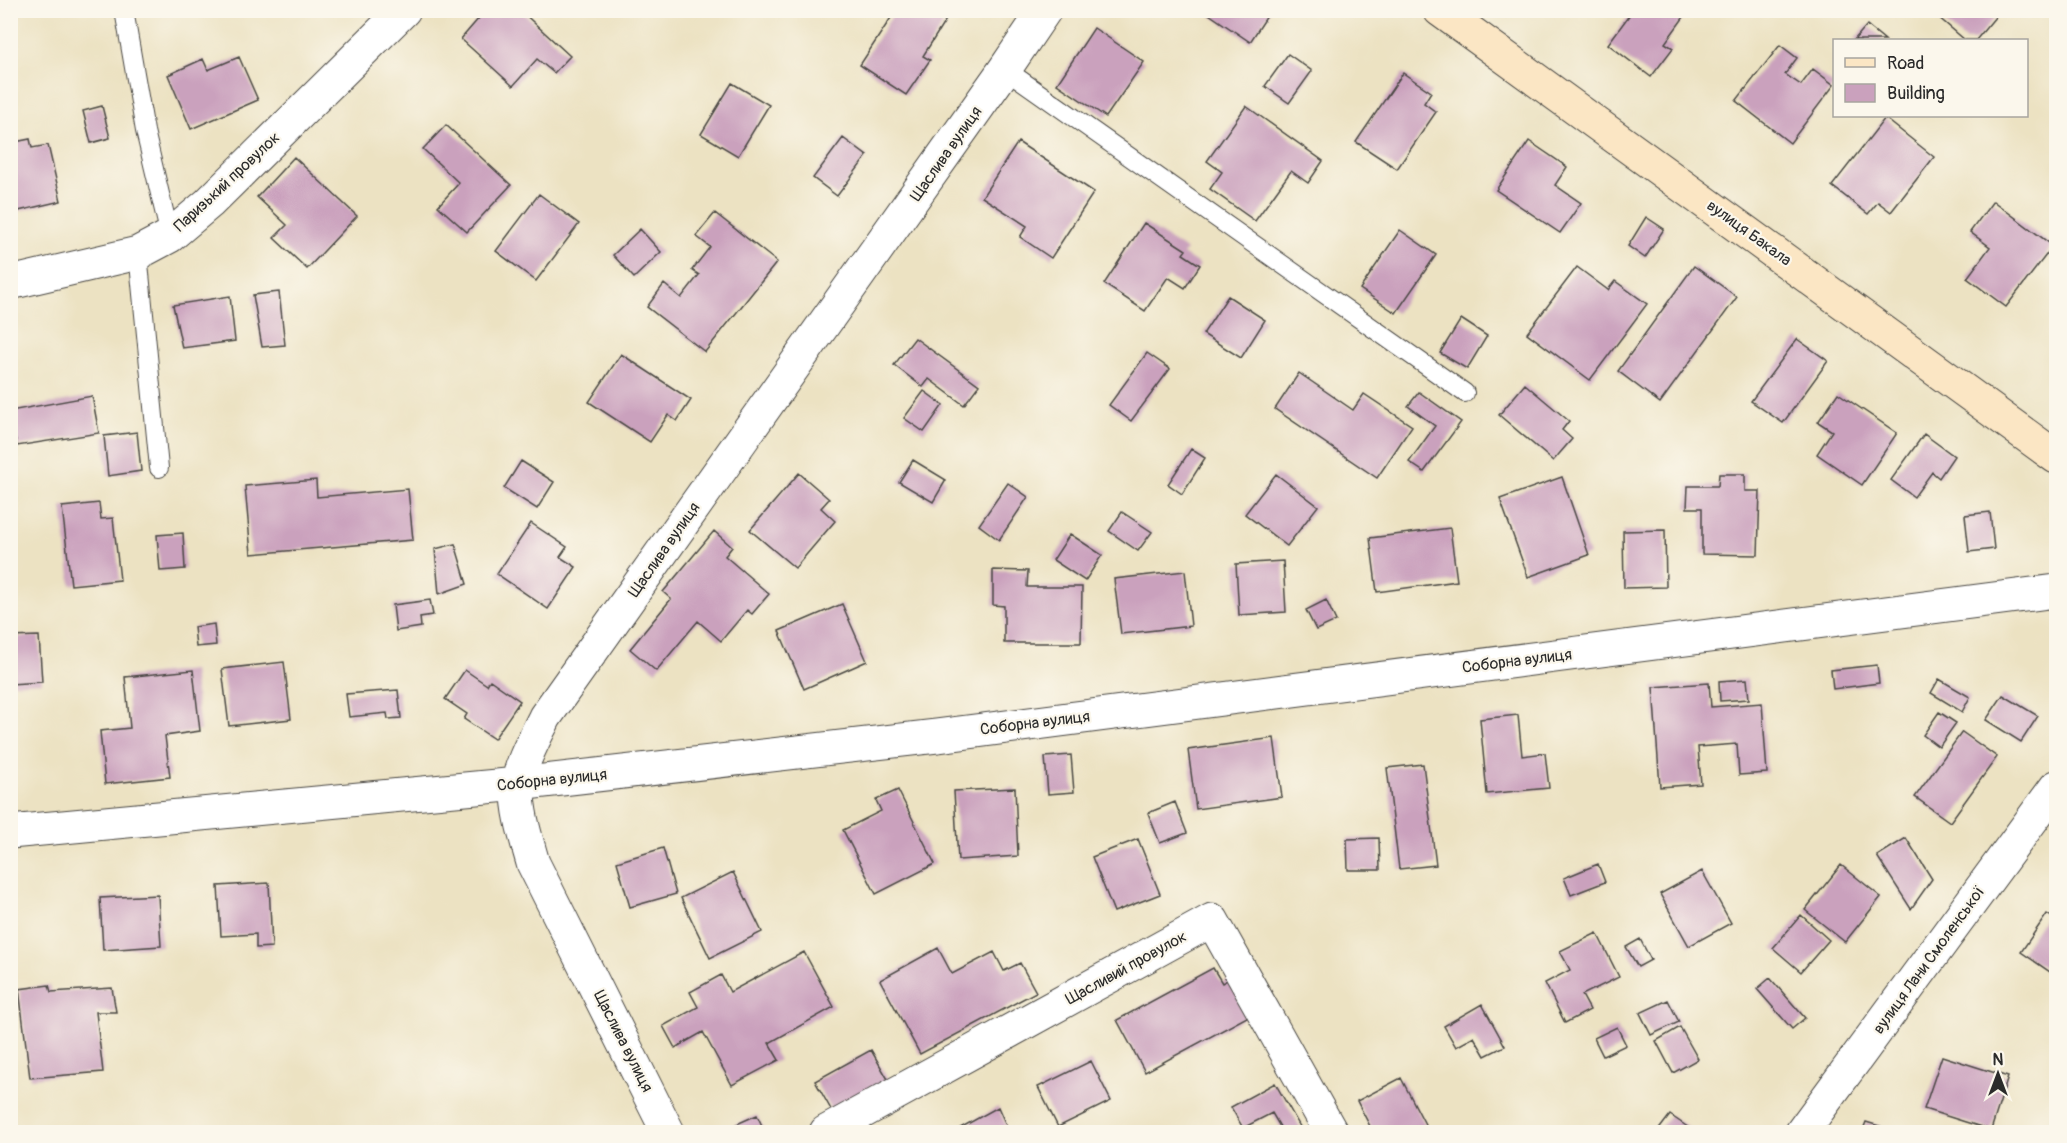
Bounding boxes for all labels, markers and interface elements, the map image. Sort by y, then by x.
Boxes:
legend [1833,39,2028,117]
text: Road [1887,52,1924,75]
text: Building [1887,82,1945,105]
street label: Щаслива вулиця [906,102,986,206]
street label: Паризький провулок [170,128,284,236]
street label: вулиця Бакала [1703,196,1795,270]
street label: Щаслива вулиця [624,498,704,602]
street label: Соборна вулиця [1461,644,1573,678]
street label: Соборна вулиця [979,706,1091,740]
street label: Соборна вулиця [496,764,608,796]
street label: вулиця Лани Смоленської [1869,882,1989,1038]
street label: Щасливий провулок [1062,926,1190,1010]
street label: Щаслива вулиця [589,987,657,1095]
north arrow [1968,1044,2028,1104]
text: N [1993,1050,2004,1070]

